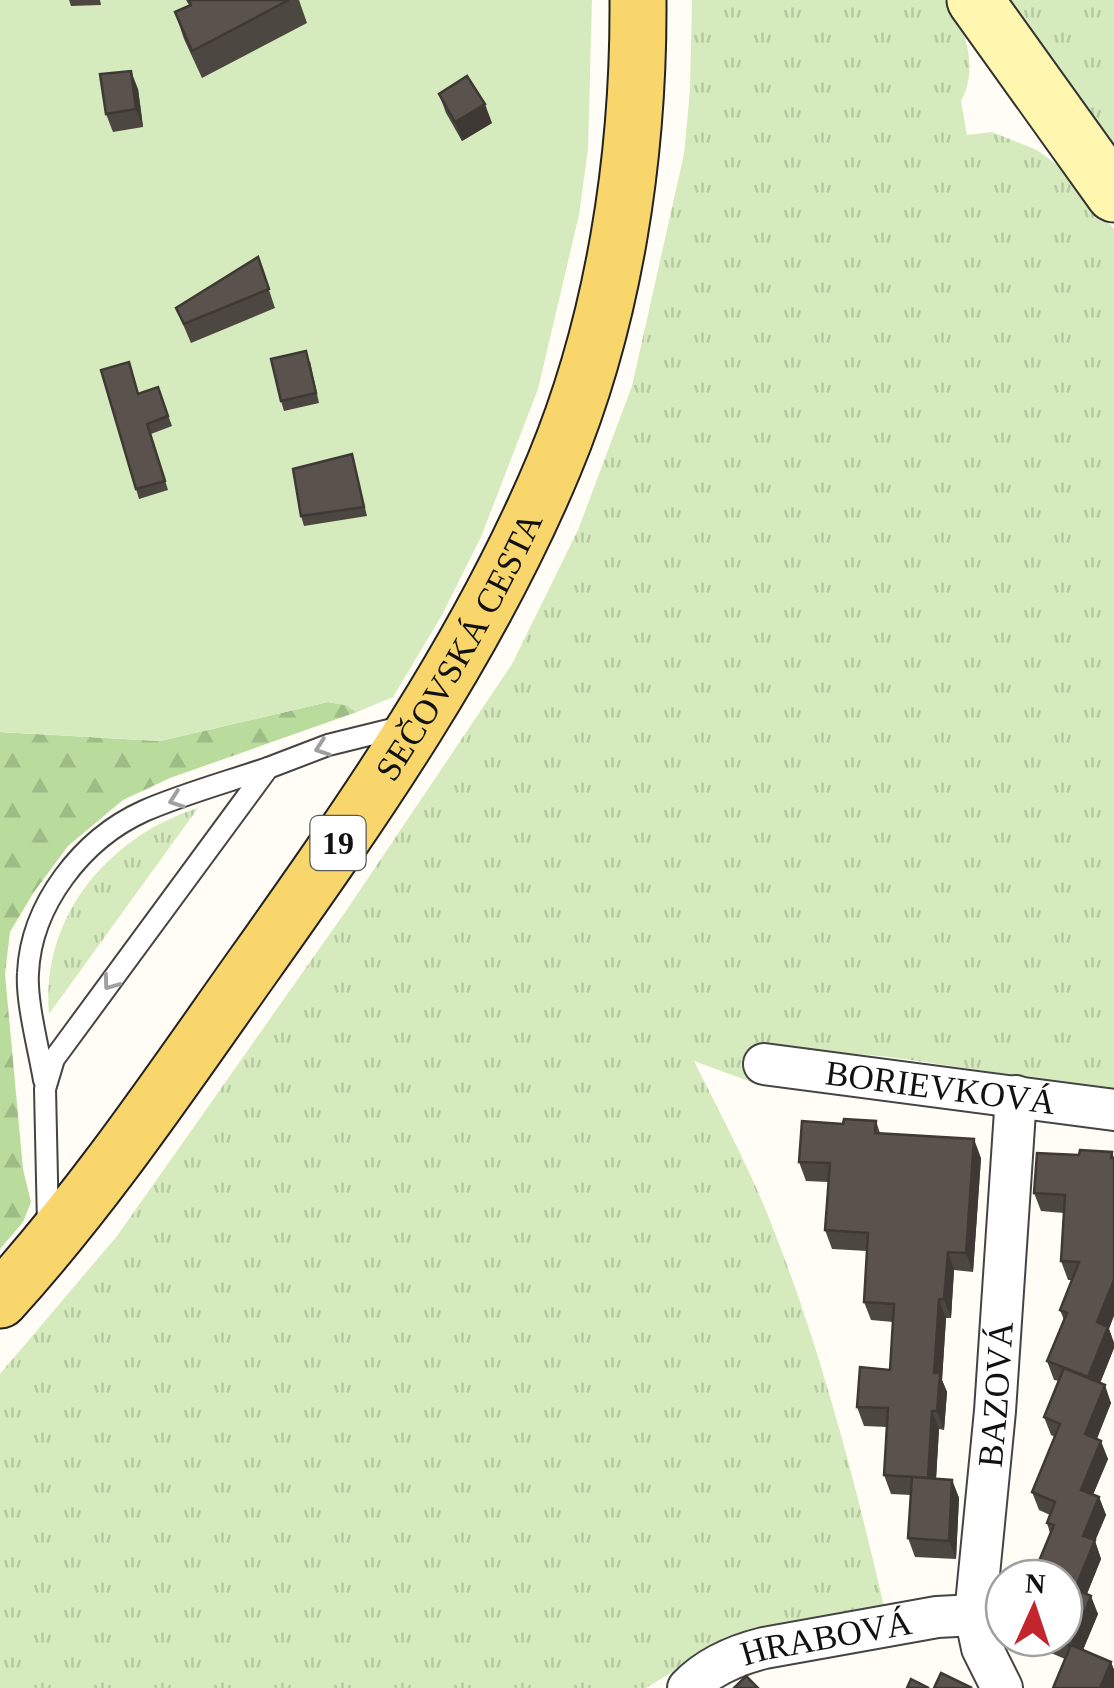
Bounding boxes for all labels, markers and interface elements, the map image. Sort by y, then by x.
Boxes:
street label: SEČOVSKÁ CESTA [367,506,550,787]
one-way arrow [315,736,332,756]
one-way arrow [168,788,185,809]
road number: 19 [310,816,366,870]
one-way arrow [104,972,121,990]
street label: BORIEVKOVÁ [823,1053,1058,1122]
street label: BAZOVÁ [970,1320,1020,1469]
north arrow [984,1558,1084,1658]
text: N [1024,1568,1046,1600]
street label: HRABOVÁ [736,1602,915,1673]

